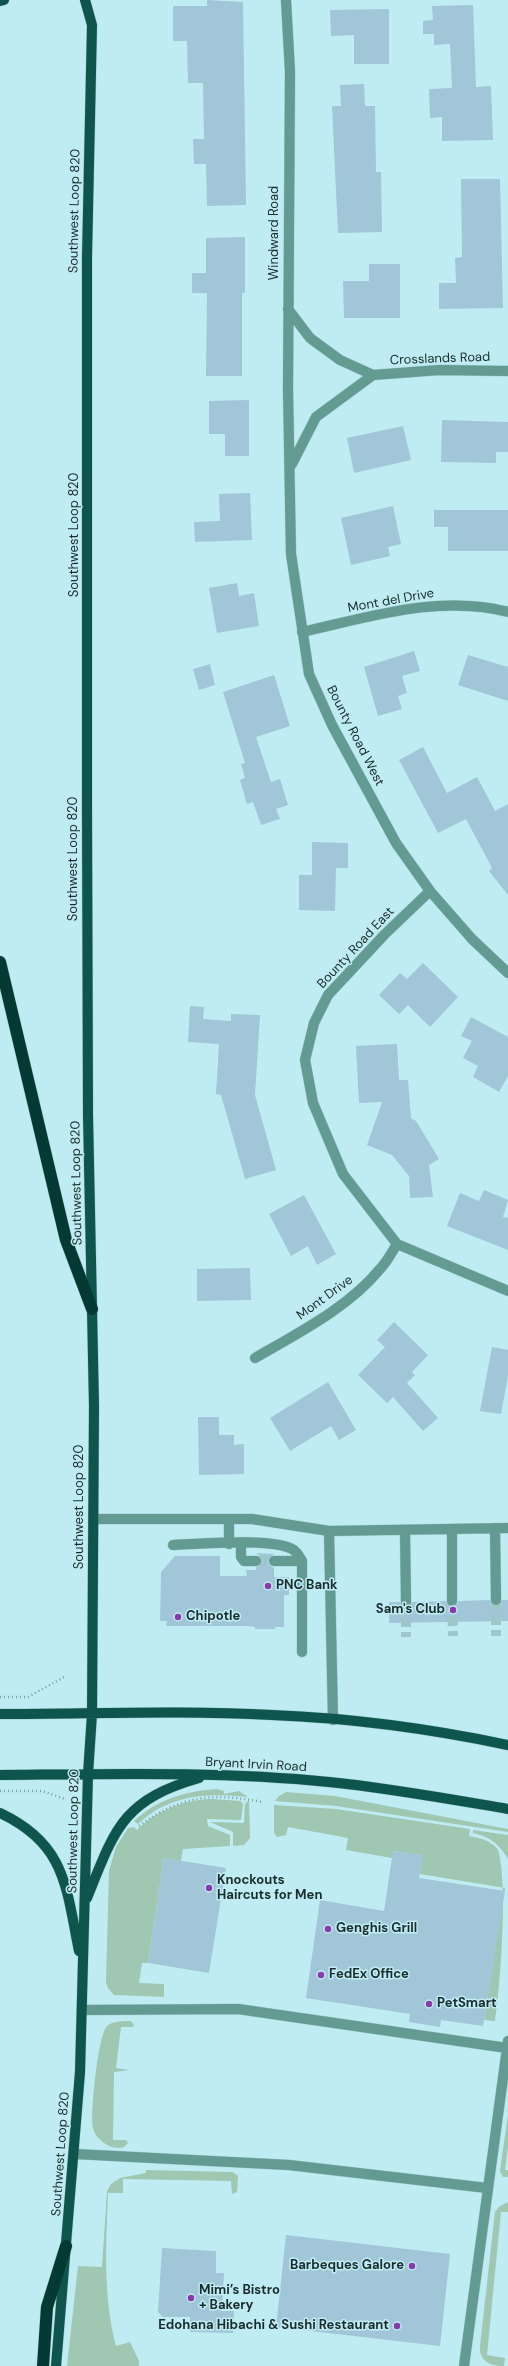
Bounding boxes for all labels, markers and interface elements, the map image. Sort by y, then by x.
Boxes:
street label: Southwest Loop 820 [66,149,84,273]
street label: Windward Road [267,186,283,280]
street label: Crosslands Road [390,349,490,369]
street label: Southwest Loop 820 [67,473,83,597]
street label: Mont del Drive [347,586,435,616]
street label: Bounty Road West [323,683,387,789]
street label: Southwest Loop 820 [66,797,82,921]
street label: Bounty Road East [314,904,398,992]
street label: Southwest Loop 820 [68,1121,86,1245]
street label: Mont Drive [294,1272,356,1324]
street label: Southwest Loop 820 [72,1445,88,1569]
place label: PNC Bank [276,1578,338,1594]
marker: PNC Bank [263,1581,273,1591]
place label: Sam's Club [376,1602,445,1618]
marker: Sam's Club [448,1605,458,1615]
place label: Chipotle [186,1609,240,1625]
marker: Chipotle [173,1612,183,1622]
street label: Bryant Irvin Road [205,1755,307,1775]
street label: Southwest Loop 820 [65,1769,83,1893]
place label: Knockouts Haircuts for Men [217,1873,322,1904]
marker: Knockouts Haircuts for Men [204,1883,214,1893]
place label: Genghis Grill [336,1921,417,1937]
marker: Genghis Grill [323,1924,333,1934]
place label: FedEx Office [329,1967,409,1983]
marker: FedEx Office [316,1970,326,1980]
place label: PetSmart [437,1996,497,2012]
marker: PetSmart [424,1999,434,2009]
street label: Southwest Loop 820 [49,2091,73,2217]
place label: Barbeques Galore [290,2258,404,2274]
marker: Barbeques Galore [407,2261,417,2271]
place label: Mimi’s Bistro + Bakery [199,2283,280,2314]
marker: Mimi’s Bistro + Bakery [186,2293,196,2303]
place label: Edohana Hibachi & Sushi Restaurant [158,2318,389,2334]
marker: Edohana Hibachi & Sushi Restaurant [392,2321,402,2331]

